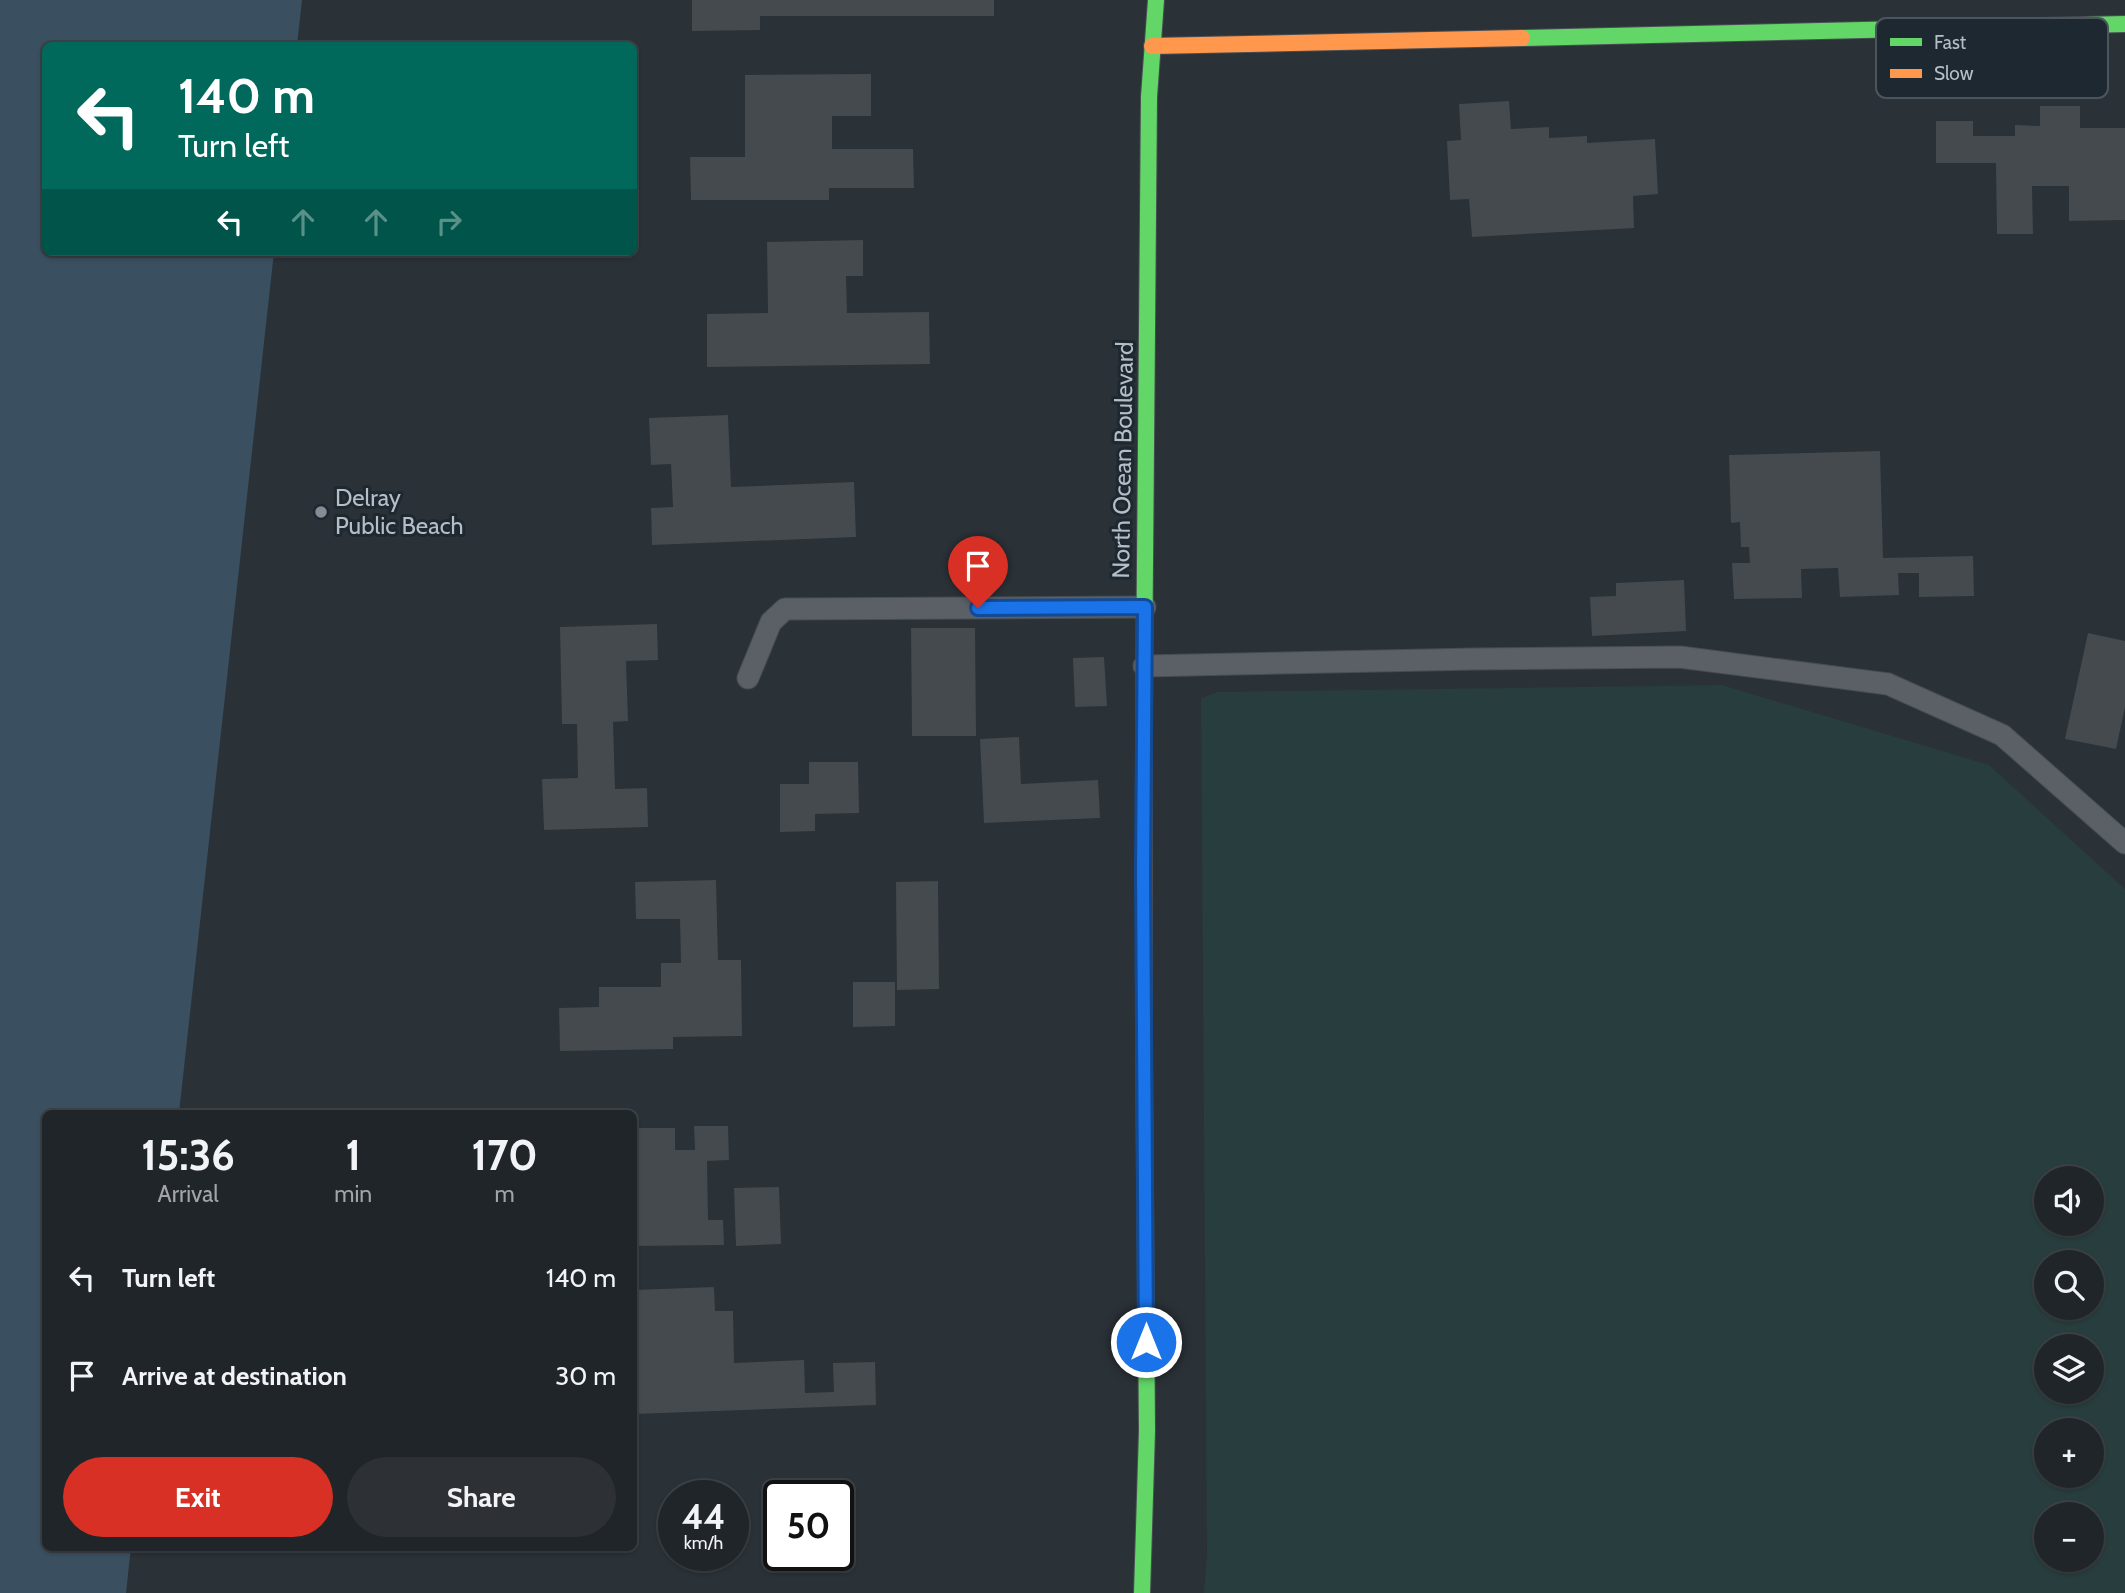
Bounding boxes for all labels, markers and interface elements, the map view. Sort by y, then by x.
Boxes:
legend [1876,18,2108,98]
text: Fast [1934,31,1967,54]
text: Slow [1934,62,1974,85]
text: 140 m [178,66,315,125]
icon: left [63,70,154,161]
text: Turn left [178,126,289,165]
icon: left [211,203,249,241]
icon: ahead [284,203,322,241]
icon: ahead [357,203,395,241]
icon: right [430,203,468,241]
street label: North Ocean Boulevard [1106,341,1139,579]
place label: Delray Public Beach [335,483,464,540]
marker: Delray Public Beach [313,504,329,520]
pin [948,536,1008,608]
icon: arrive [959,547,997,585]
text: 15:36 [141,1129,235,1181]
text: 1 [345,1129,361,1181]
text: 170 [471,1129,538,1181]
map controls [2034,1166,2104,1572]
button: sound [2034,1166,2104,1236]
text: Arrival [158,1180,219,1208]
text: min [334,1180,372,1208]
text: m [494,1180,515,1208]
button: search [2034,1250,2104,1320]
icon: left [63,1259,101,1297]
text: Turn left [122,1262,215,1294]
text: 140 m [546,1262,616,1294]
position arrow [1109,1305,1183,1379]
button: layers [2034,1334,2104,1404]
icon: arrive [63,1357,101,1395]
text: Arrive at destination [122,1360,347,1392]
text: 30 m [555,1360,616,1392]
button: + [2034,1418,2104,1488]
button: Exit [63,1457,333,1537]
button: Share [347,1457,616,1537]
speed limit sign: 50 [763,1480,854,1571]
text: 44 [682,1495,725,1538]
button: − [2034,1502,2104,1572]
text: km/h [684,1532,723,1554]

